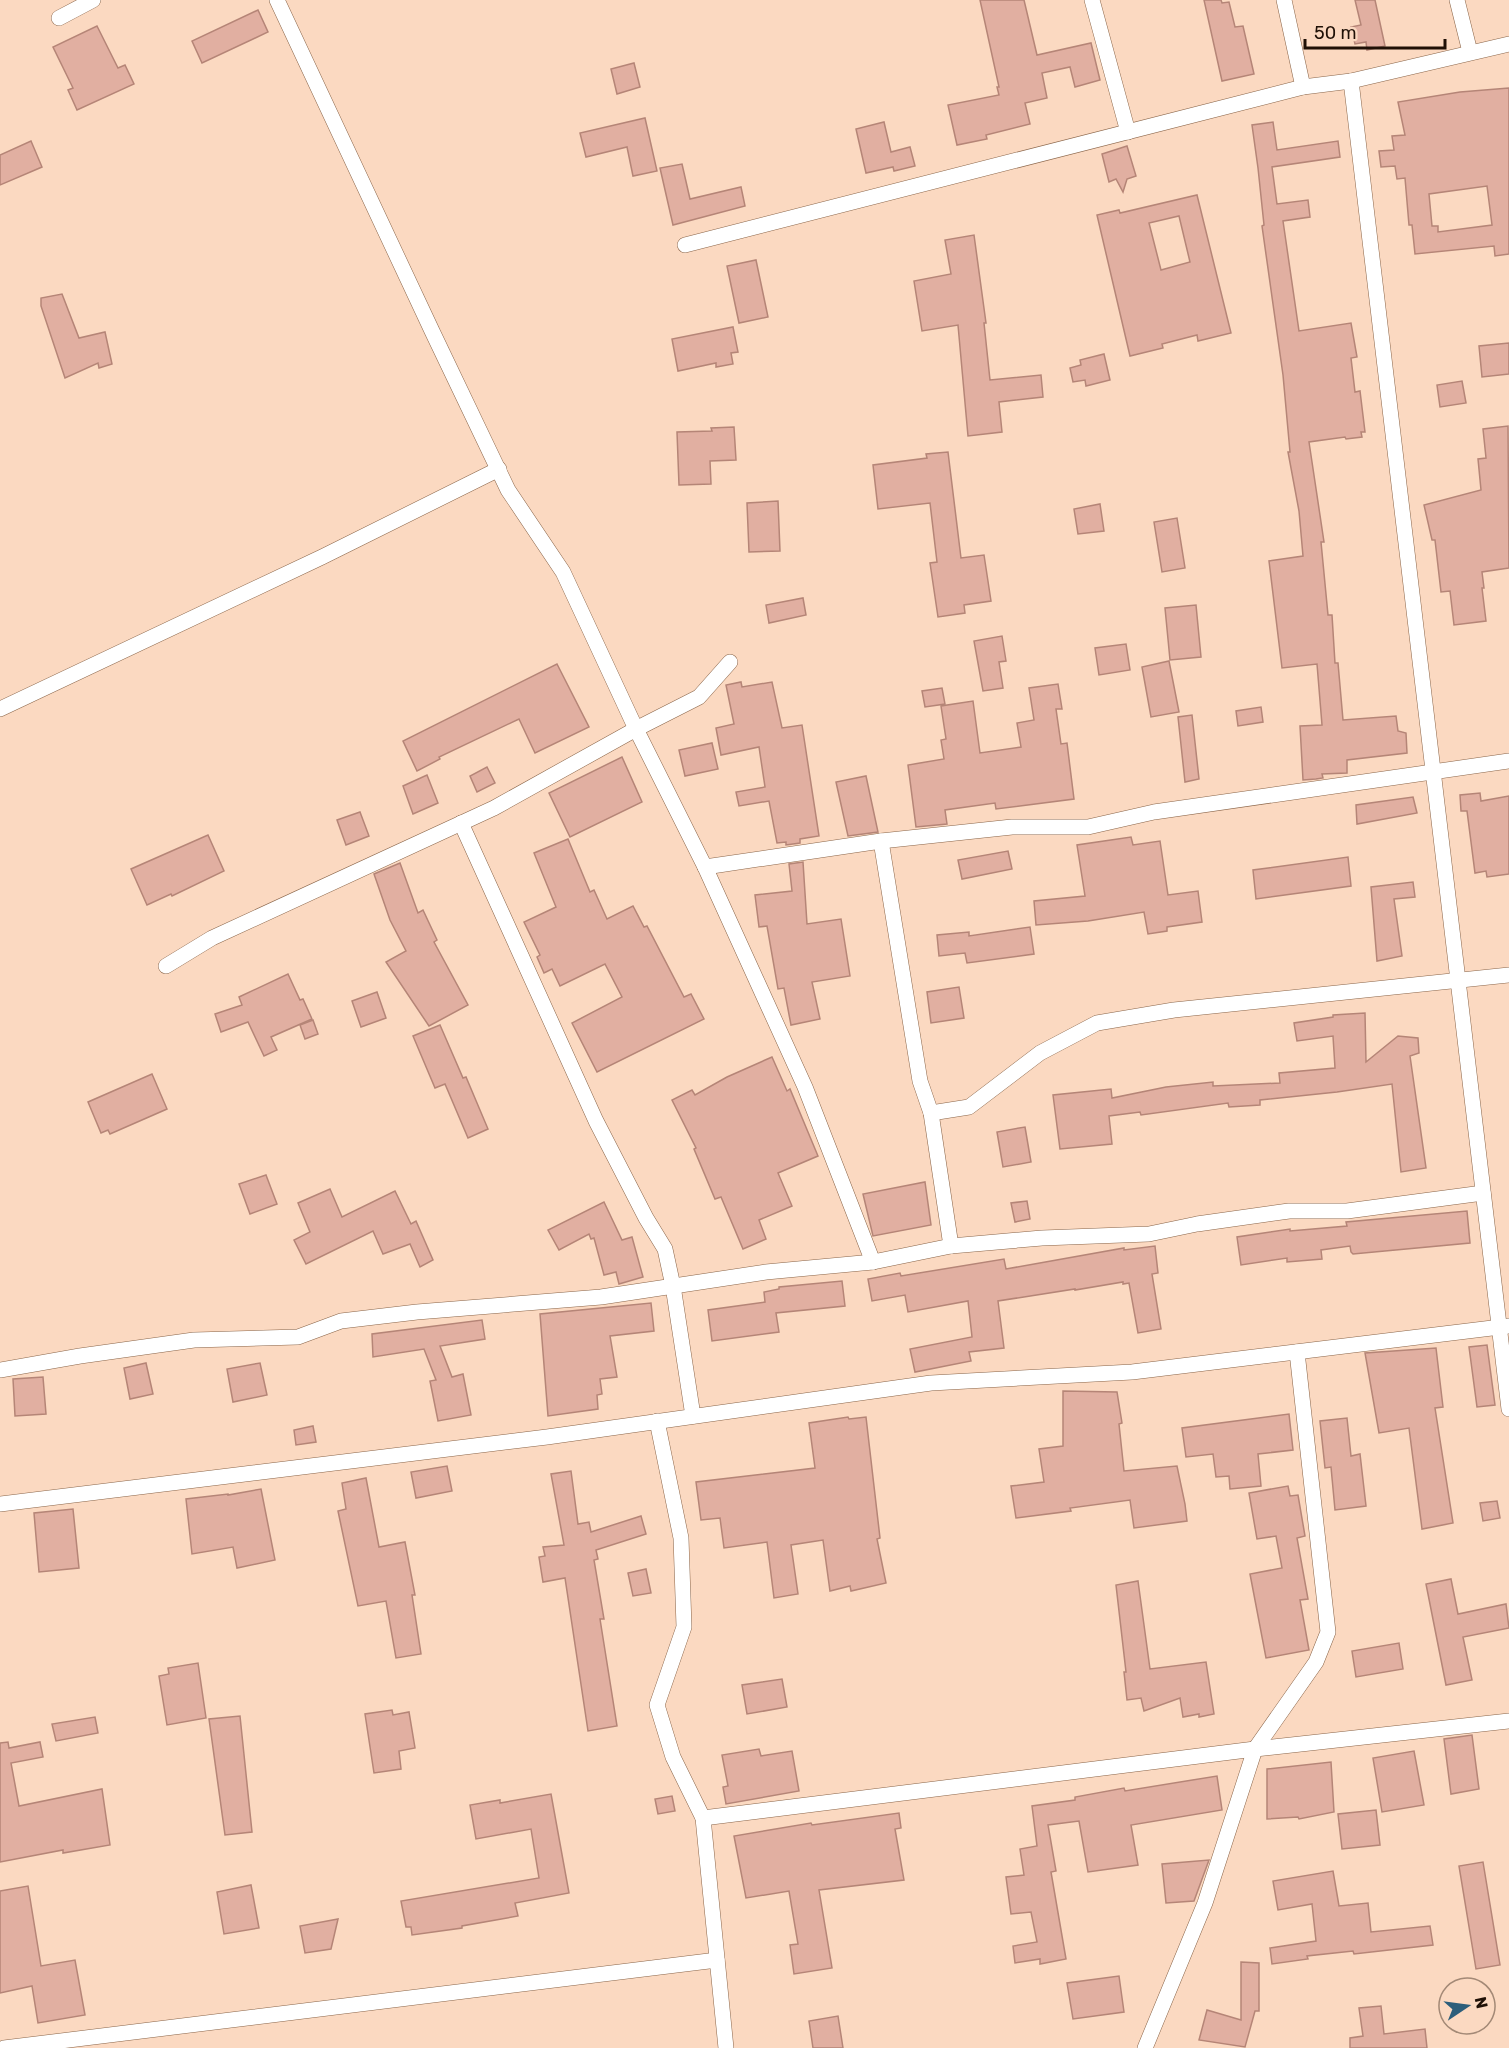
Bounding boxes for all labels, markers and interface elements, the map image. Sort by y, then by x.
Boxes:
scale bar [1305,12,1444,50]
text: 50 m [1314,22,1357,44]
north arrow [1437,1976,1497,2036]
text: N [1471,1995,1492,2010]

